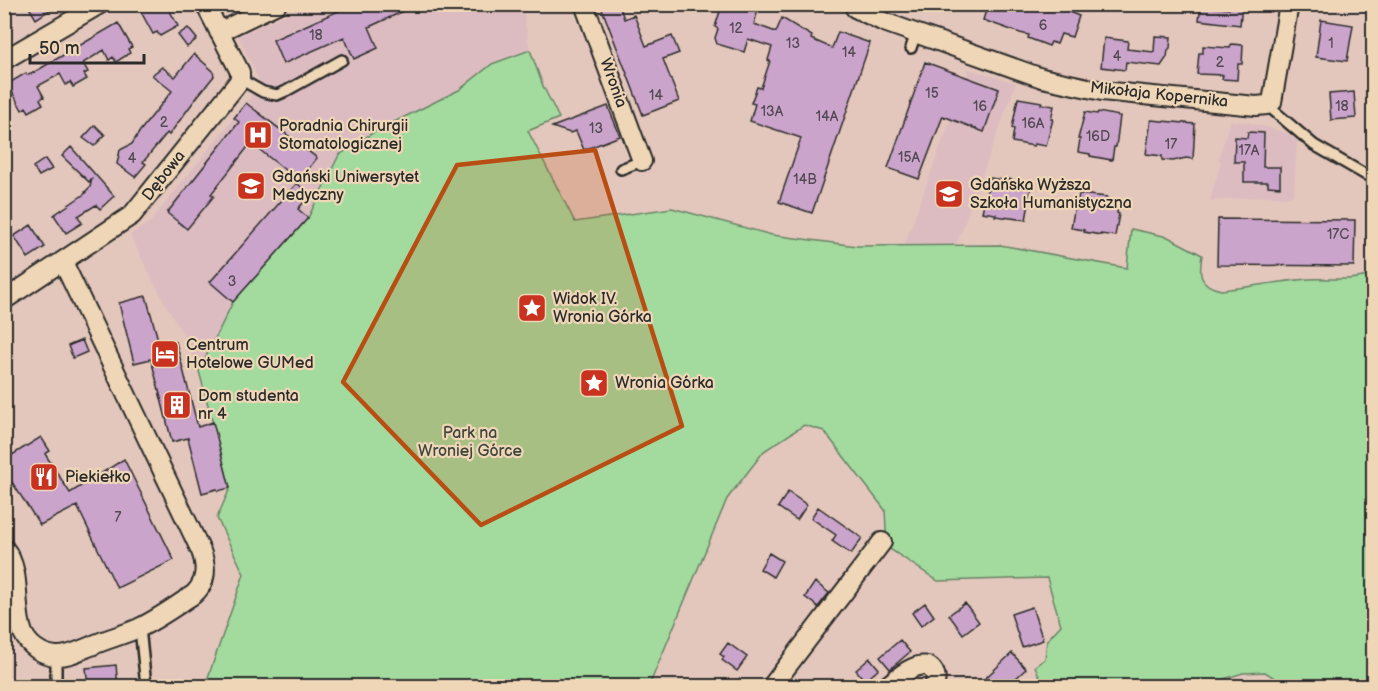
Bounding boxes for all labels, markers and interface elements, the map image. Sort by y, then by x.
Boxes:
house number: 6 [1039,17,1048,34]
house number: 12 [729,20,744,37]
scale bar [30,27,144,65]
house number: 18 [309,27,323,44]
house number: 13 [786,35,800,52]
house number: 1 [1328,35,1334,52]
text: 50 m [39,38,80,59]
house number: 14 [842,44,856,61]
house number: 4 [1113,48,1122,65]
house number: 2 [1216,54,1225,71]
street label: Wronia [595,56,631,110]
street label: Mikołaja Kopernika [1089,78,1229,112]
house number: 15 [925,85,939,102]
house number: 14 [649,87,663,104]
house number: 16 [973,98,987,115]
house number: 18 [1335,98,1349,115]
house number: 13A [761,103,784,120]
house number: 14A [816,108,839,125]
house number: 2 [160,114,169,131]
house number: 16A [1022,115,1045,132]
place label: Poradnia Chirurgii Stomatologicznej [279,117,408,154]
hospital icon: Poradnia Chirurgii Stomatologicznej [242,119,274,151]
house number: 13 [589,120,603,137]
house number: 16D [1086,128,1110,145]
house number: 17 [1165,136,1177,153]
house number: 17A [1239,142,1260,159]
street label: Dębowa [138,147,190,205]
house number: 15A [898,149,920,166]
house number: 4 [128,150,137,167]
place label: Gdański Uniwersytet Medyczny [272,168,419,205]
school or university icon: Gdański Uniwersytet Medyczny [235,170,267,202]
house number: 14B [793,171,817,188]
place label: Gdańska Wyższa Szkoła Humanistyczna [970,176,1132,213]
school or university icon: Gdańska Wyższa Szkoła Humanistyczna [933,178,965,210]
house number: 17C [1327,226,1349,243]
house number: 3 [228,273,236,290]
place label: Widok IV. Wronia Górka [553,290,652,327]
place icon: Widok IV. Wronia Górka [516,292,548,324]
place label: Centrum Hotelowe GUMed [186,336,314,373]
hotel icon: Centrum Hotelowe GUMed [149,338,181,370]
place icon: Wronia Górka [578,367,610,399]
place label: Wronia Górka [615,374,714,393]
place label: Dom studenta nr 4 [198,387,299,424]
building icon: Dom studenta nr 4 [161,389,193,421]
park label: Park na Wroniej Górce [418,424,523,461]
restaurant icon: Piekiełko [28,461,60,493]
place label: Piekiełko [65,468,131,487]
house number: 7 [115,509,122,526]

